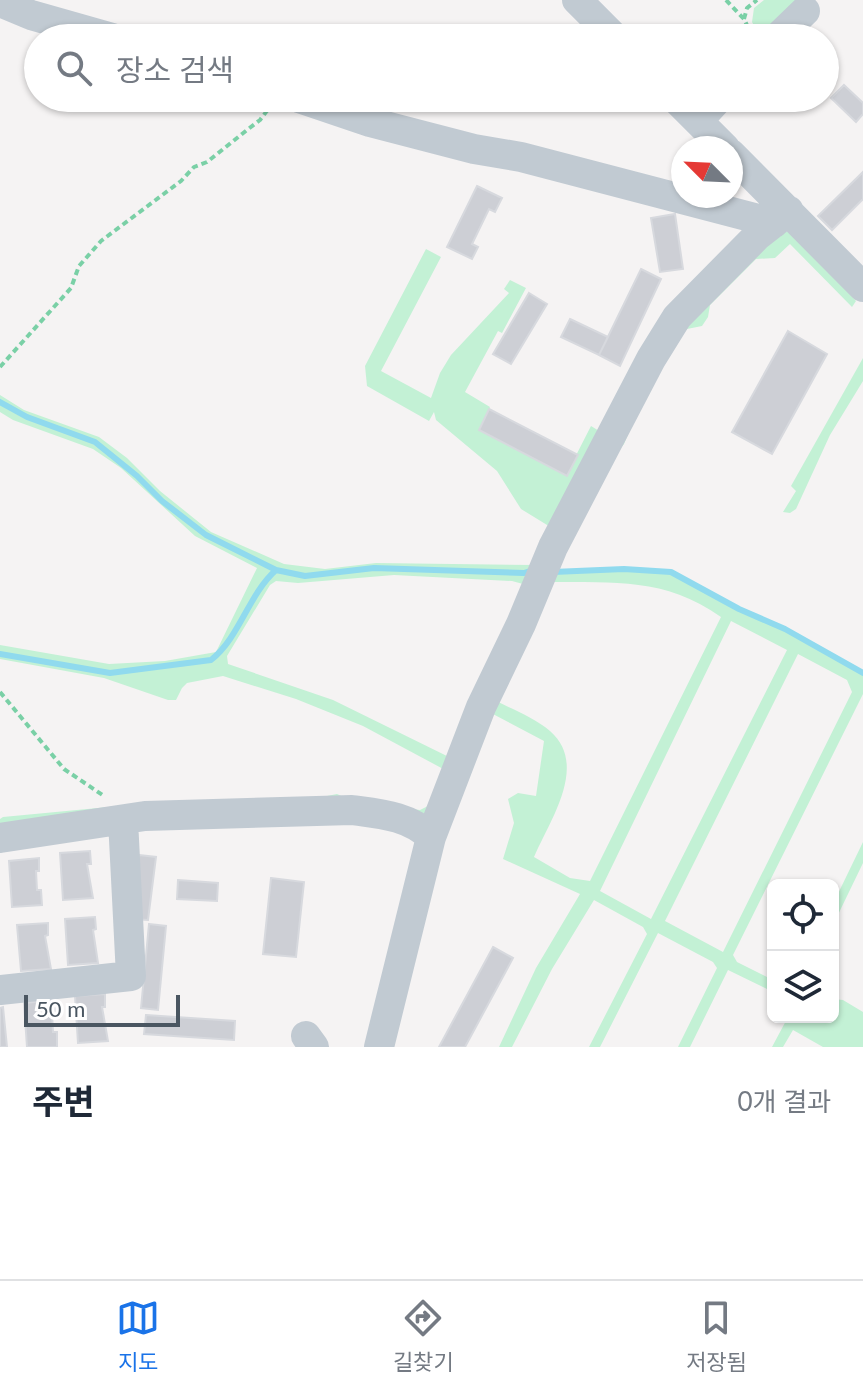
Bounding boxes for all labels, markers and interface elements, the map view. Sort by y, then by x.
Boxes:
search box [24,24,839,112]
icon: search [52,46,96,90]
text: 장소 검색 [116,51,234,87]
north arrow [671,136,743,208]
map controls [767,879,839,1023]
button: locate [767,879,839,951]
button: layers [767,951,839,1023]
scale bar [24,991,180,1027]
text: 50 m [36,995,85,1022]
text: 주변 [32,1080,95,1121]
text: 0개 결과 [738,1085,831,1117]
tab: 지도 [116,1296,160,1376]
tab: 길찾기 [393,1296,453,1376]
tab: 저장됨 [686,1296,747,1376]

